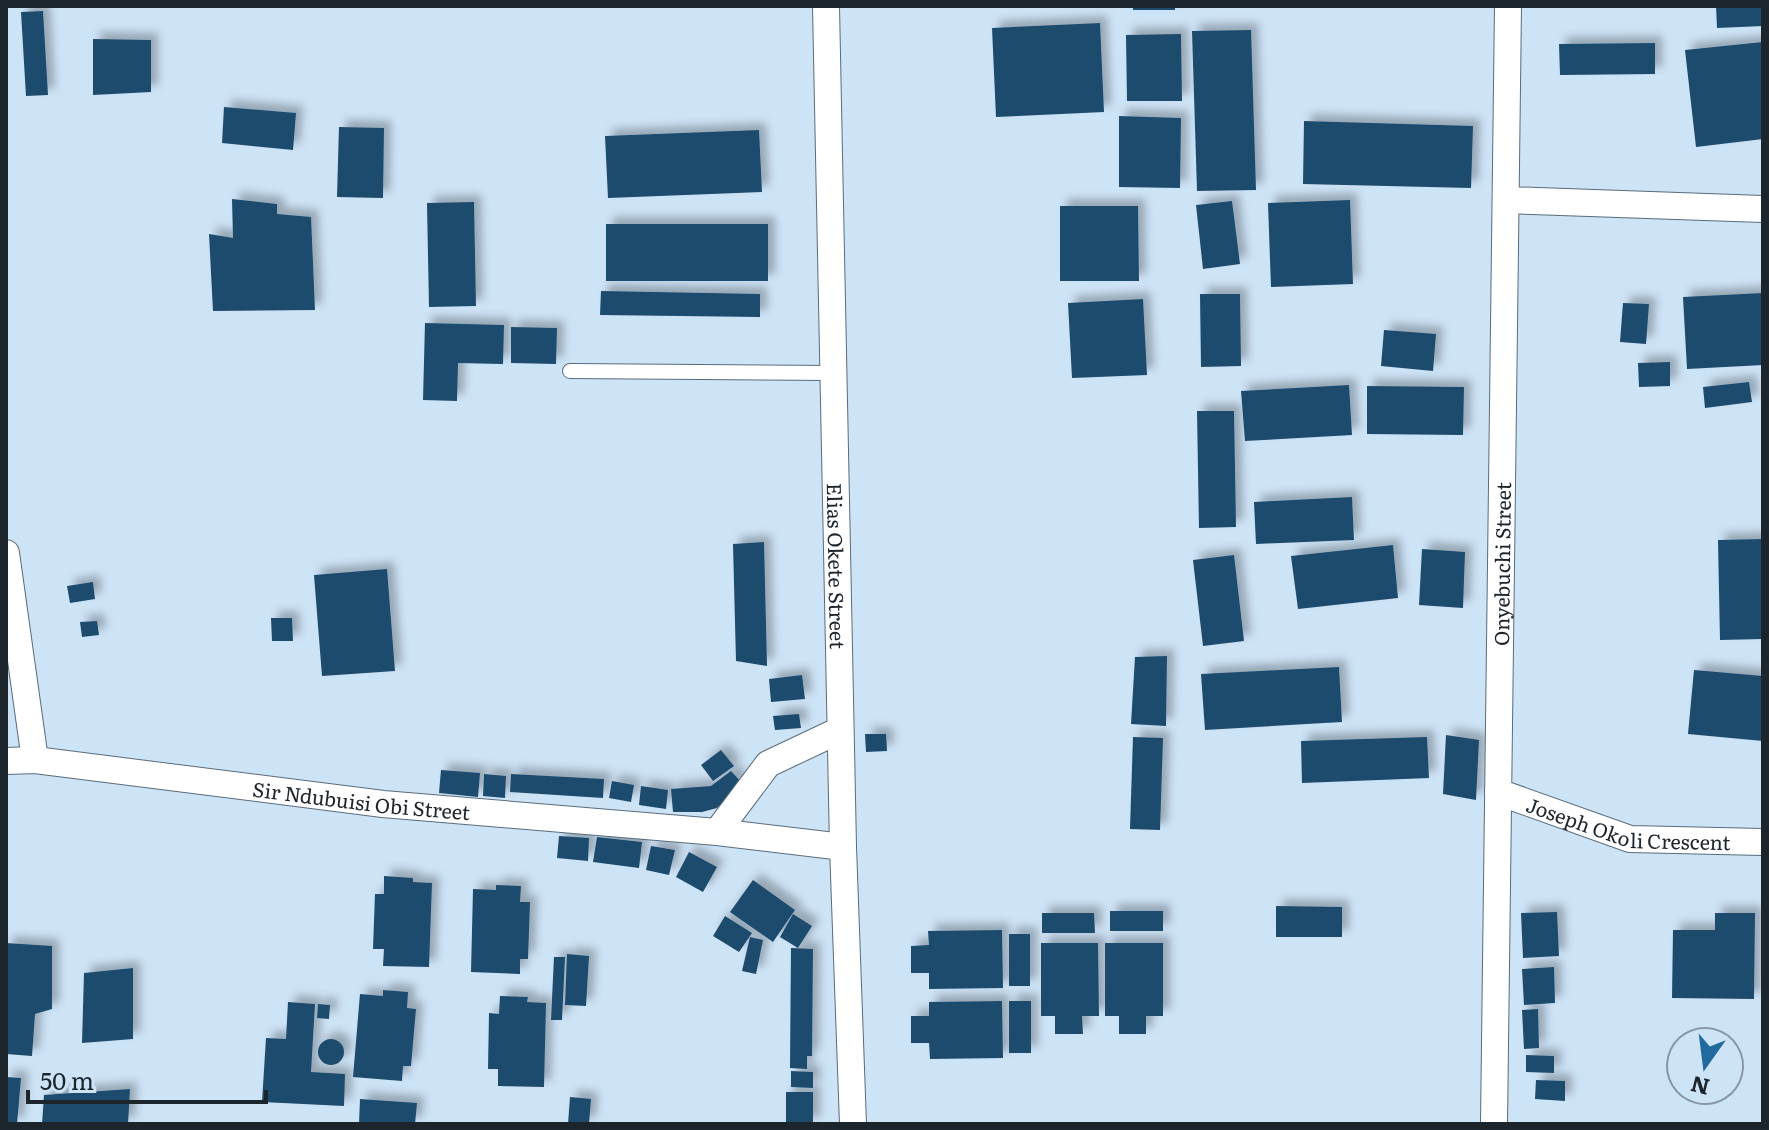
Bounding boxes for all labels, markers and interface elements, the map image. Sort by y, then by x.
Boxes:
street label: Elias Okete Street [821,482,854,649]
street label: Onyebuchi Street [1485,482,1517,646]
street label: Sir Ndubuisi Obi Street [251,773,471,826]
street label: Joseph Okoli Crescent [1523,788,1731,856]
north arrow [1665,1026,1745,1106]
scale bar [28,1054,266,1104]
text: 50 m [40,1062,94,1097]
text: N [1687,1069,1713,1105]

